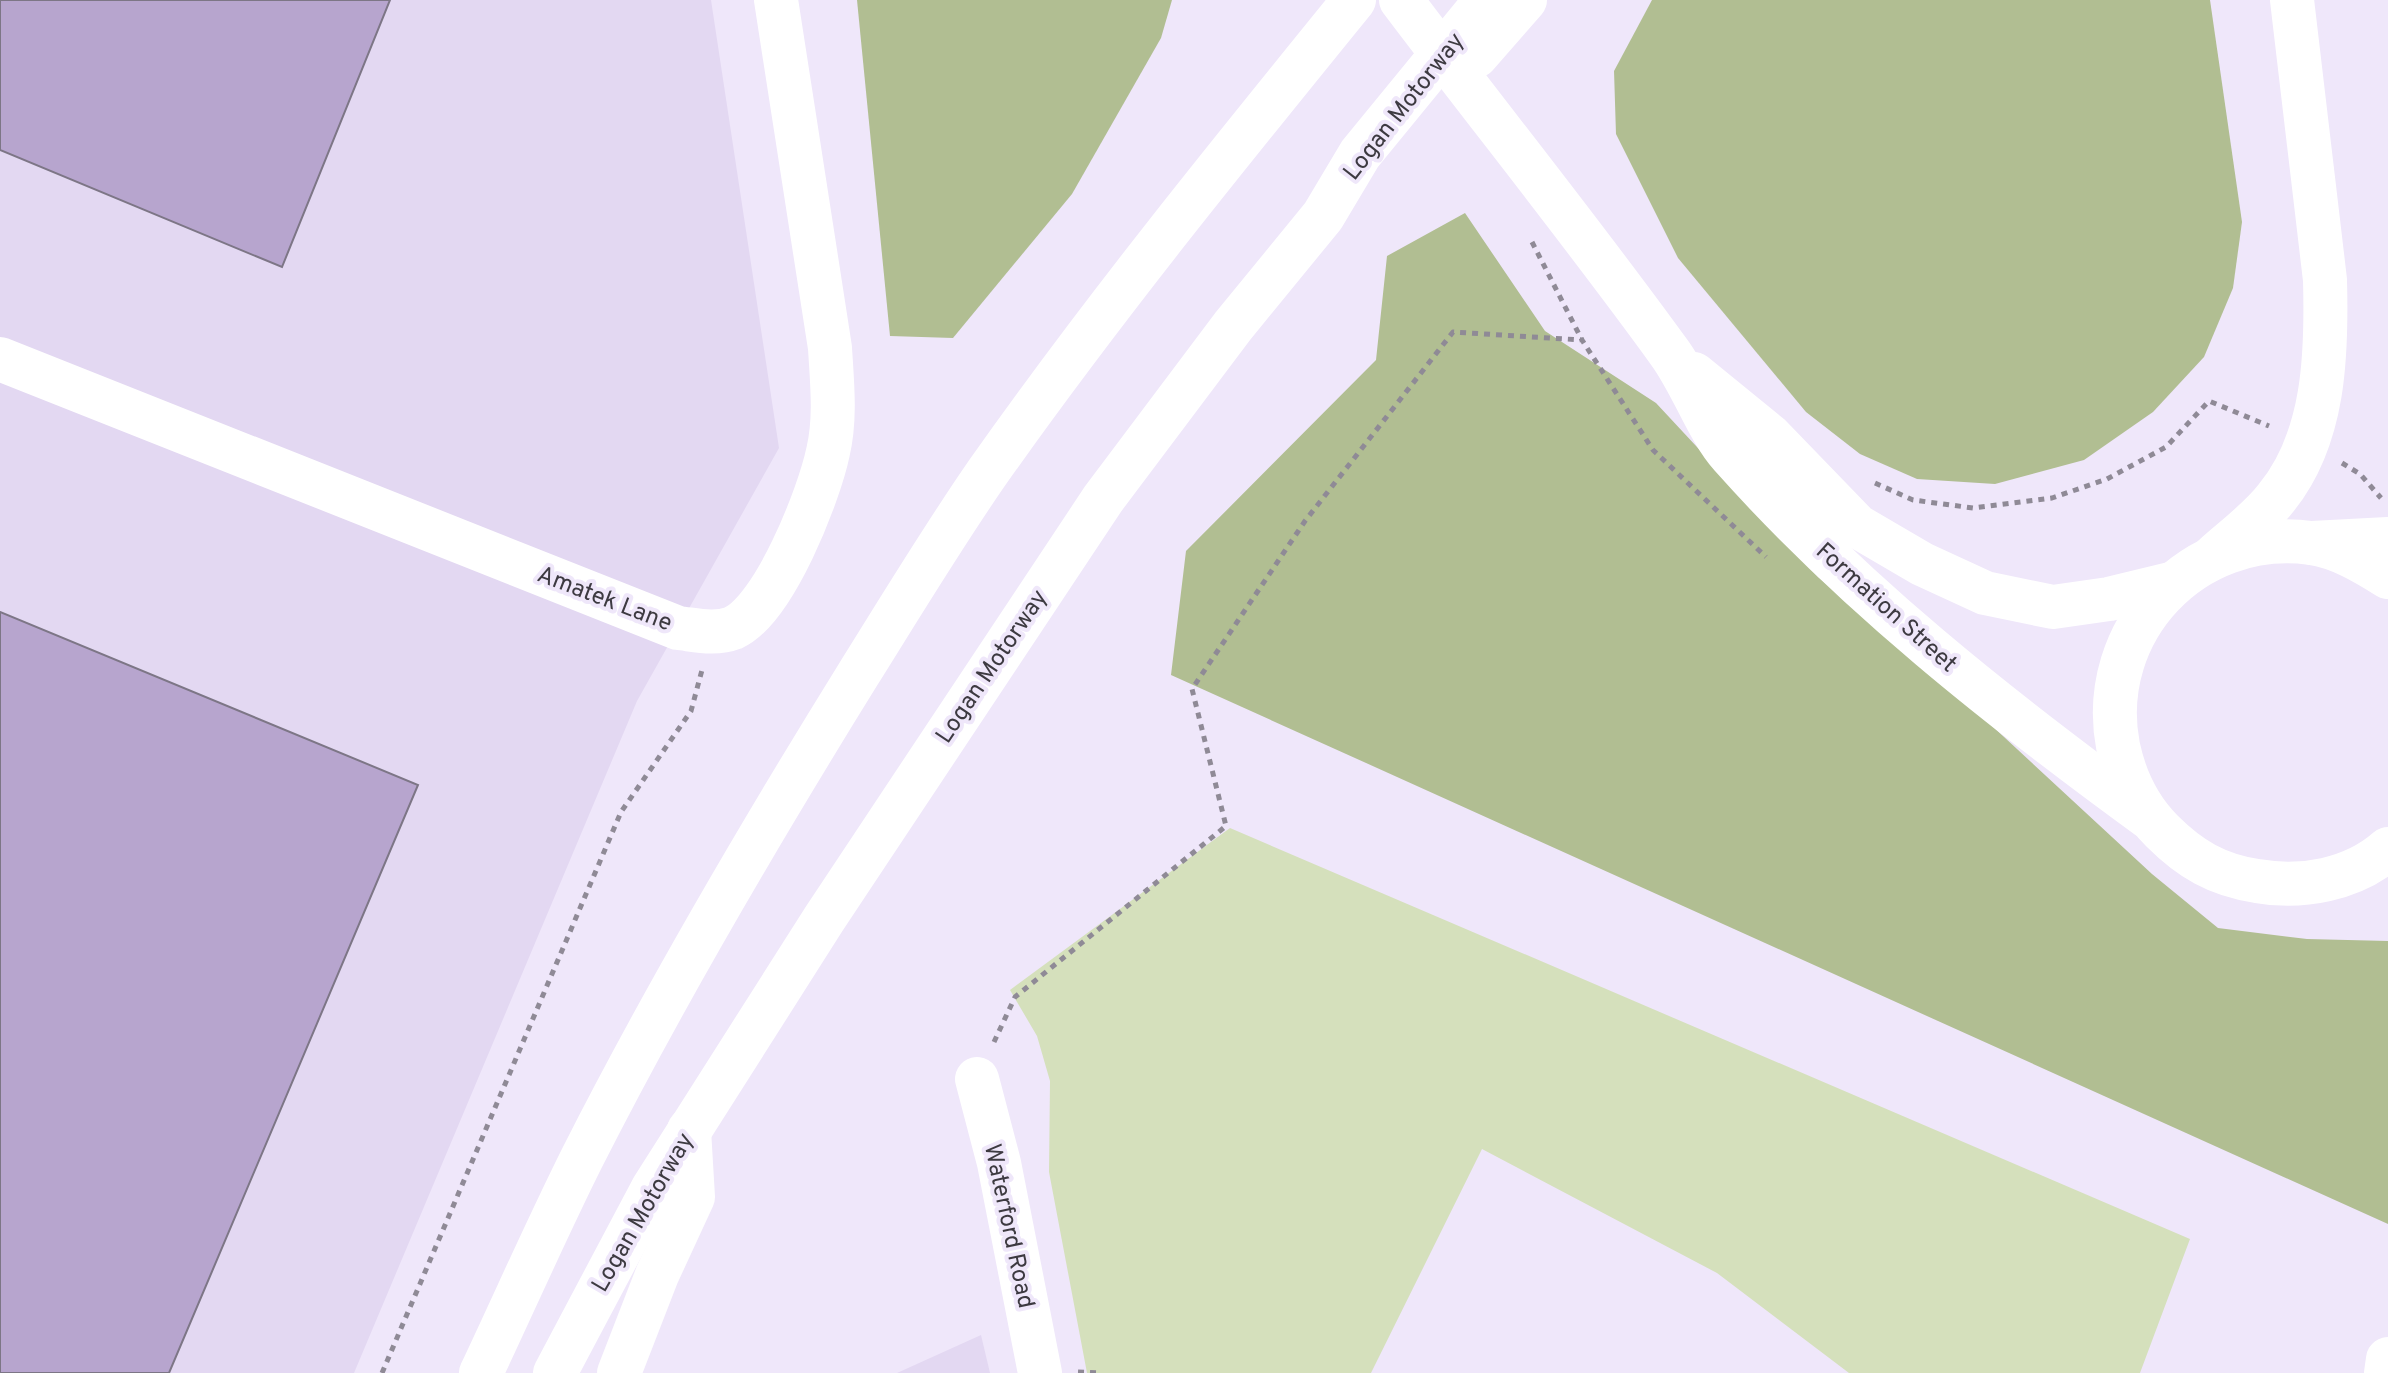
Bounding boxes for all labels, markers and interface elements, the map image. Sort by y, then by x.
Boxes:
street label: Logan Motorway [1338,27,1472,187]
street label: Formation Street [1809,537,1963,680]
street label: Amatek Lane [532,560,676,639]
street label: Logan Motorway [930,584,1055,750]
street label: Logan Motorway [586,1128,702,1298]
street label: Waterford Road [976,1141,1040,1311]

